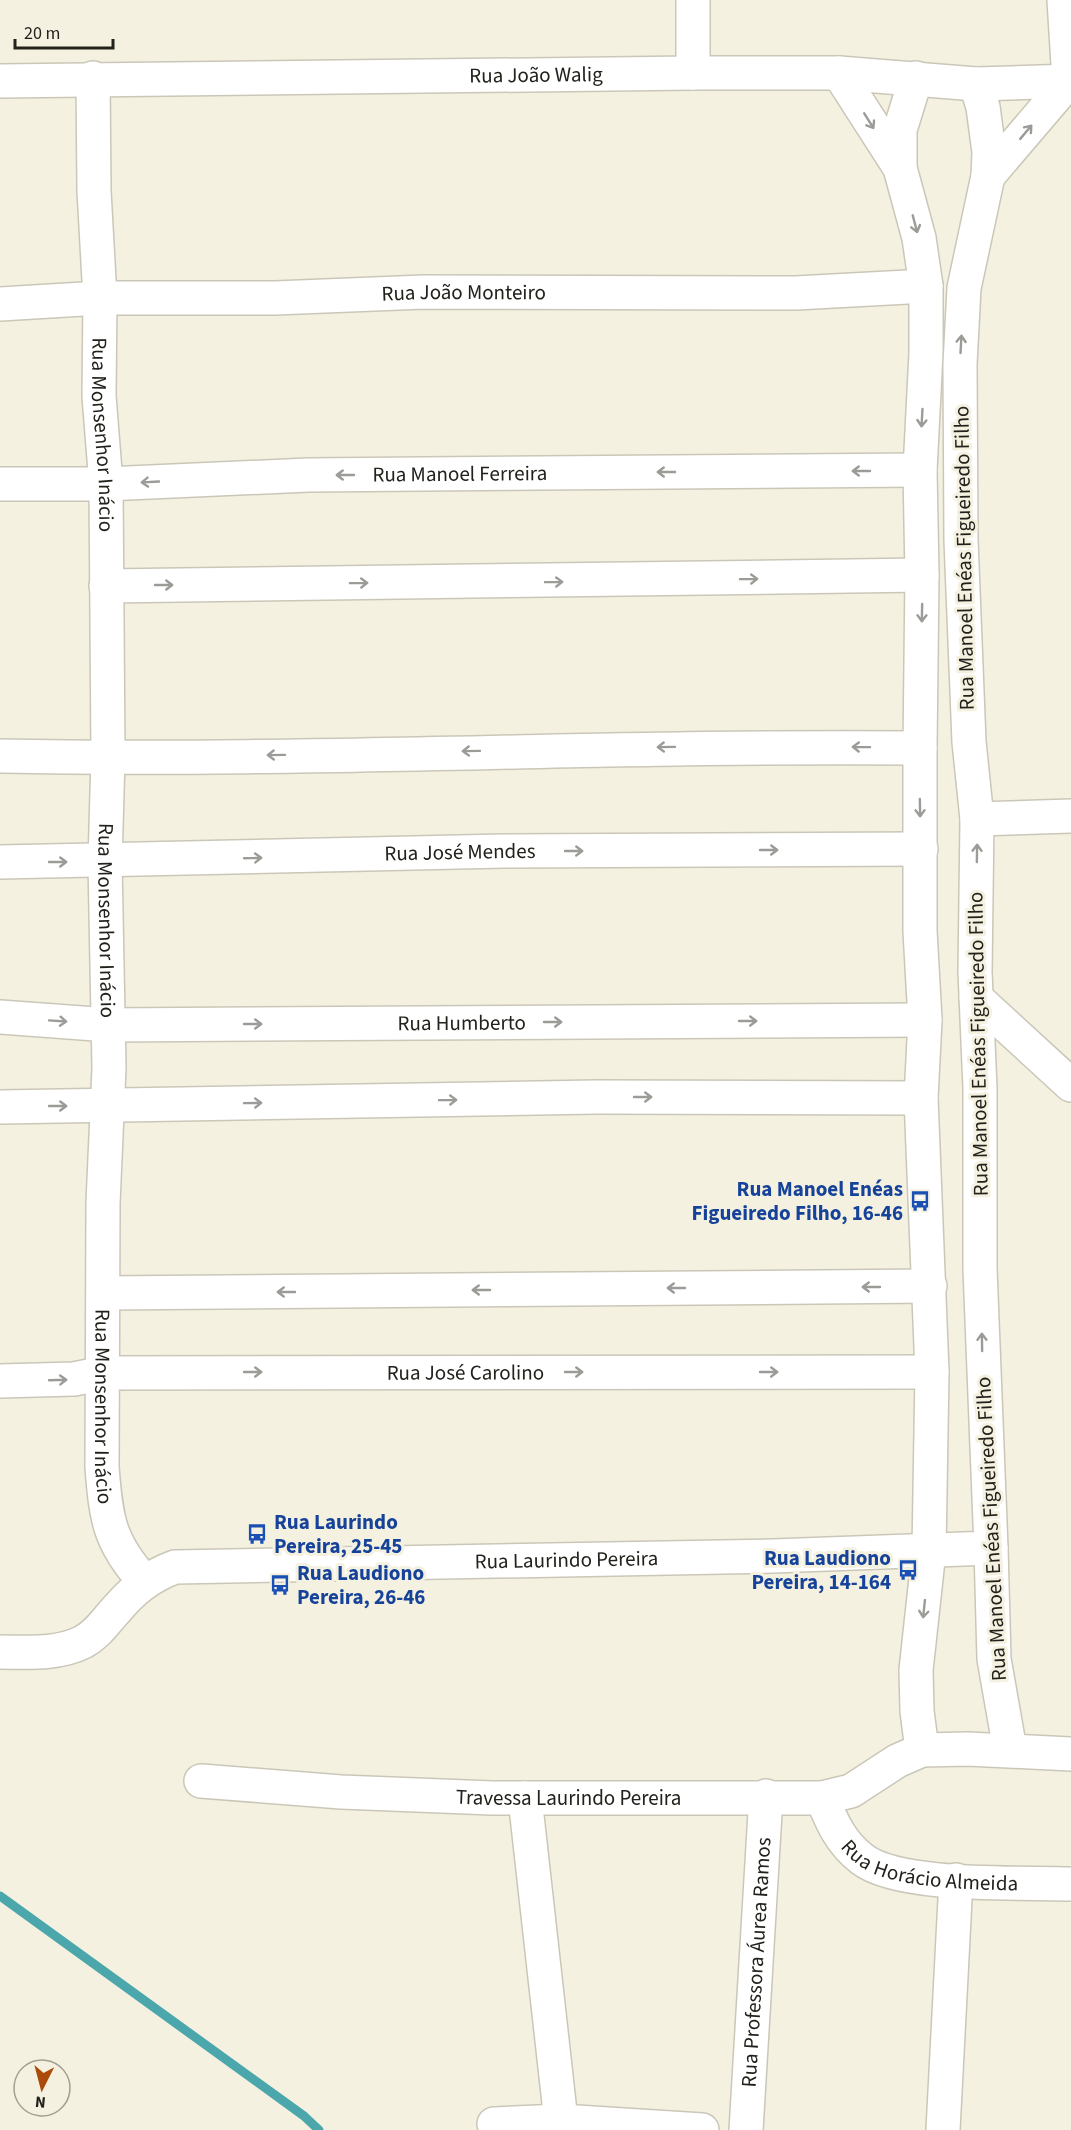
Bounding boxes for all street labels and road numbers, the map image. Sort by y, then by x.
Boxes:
street label: Rua João Walig [469,59,603,91]
street label: Rua João Monteiro [381,277,546,309]
street label: Rua Monsenhor Inácio [84,337,121,532]
street label: Rua Manoel Enéas Figueiredo Filho [946,405,982,711]
street label: Rua Manoel Ferreira [372,458,547,489]
street label: Rua Monsenhor Inácio [90,822,123,1018]
street label: Rua José Mendes [384,836,536,869]
street label: Rua Manoel Enéas Figueiredo Filho [960,891,996,1197]
street label: Rua Humberto [397,1007,526,1038]
street label: Rua Monsenhor Inácio [87,1309,121,1506]
street label: Rua José Carolino [387,1357,544,1388]
street label: Rua Manoel Enéas Figueiredo Filho [968,1376,1014,1682]
street label: Rua Laurindo Pereira [474,1543,658,1576]
street label: Travessa Laurindo Pereira [455,1782,681,1813]
street label: Rua Horácio Almeida [834,1833,1018,1898]
street label: Rua Professora Áurea Ramos [734,1836,779,2088]

